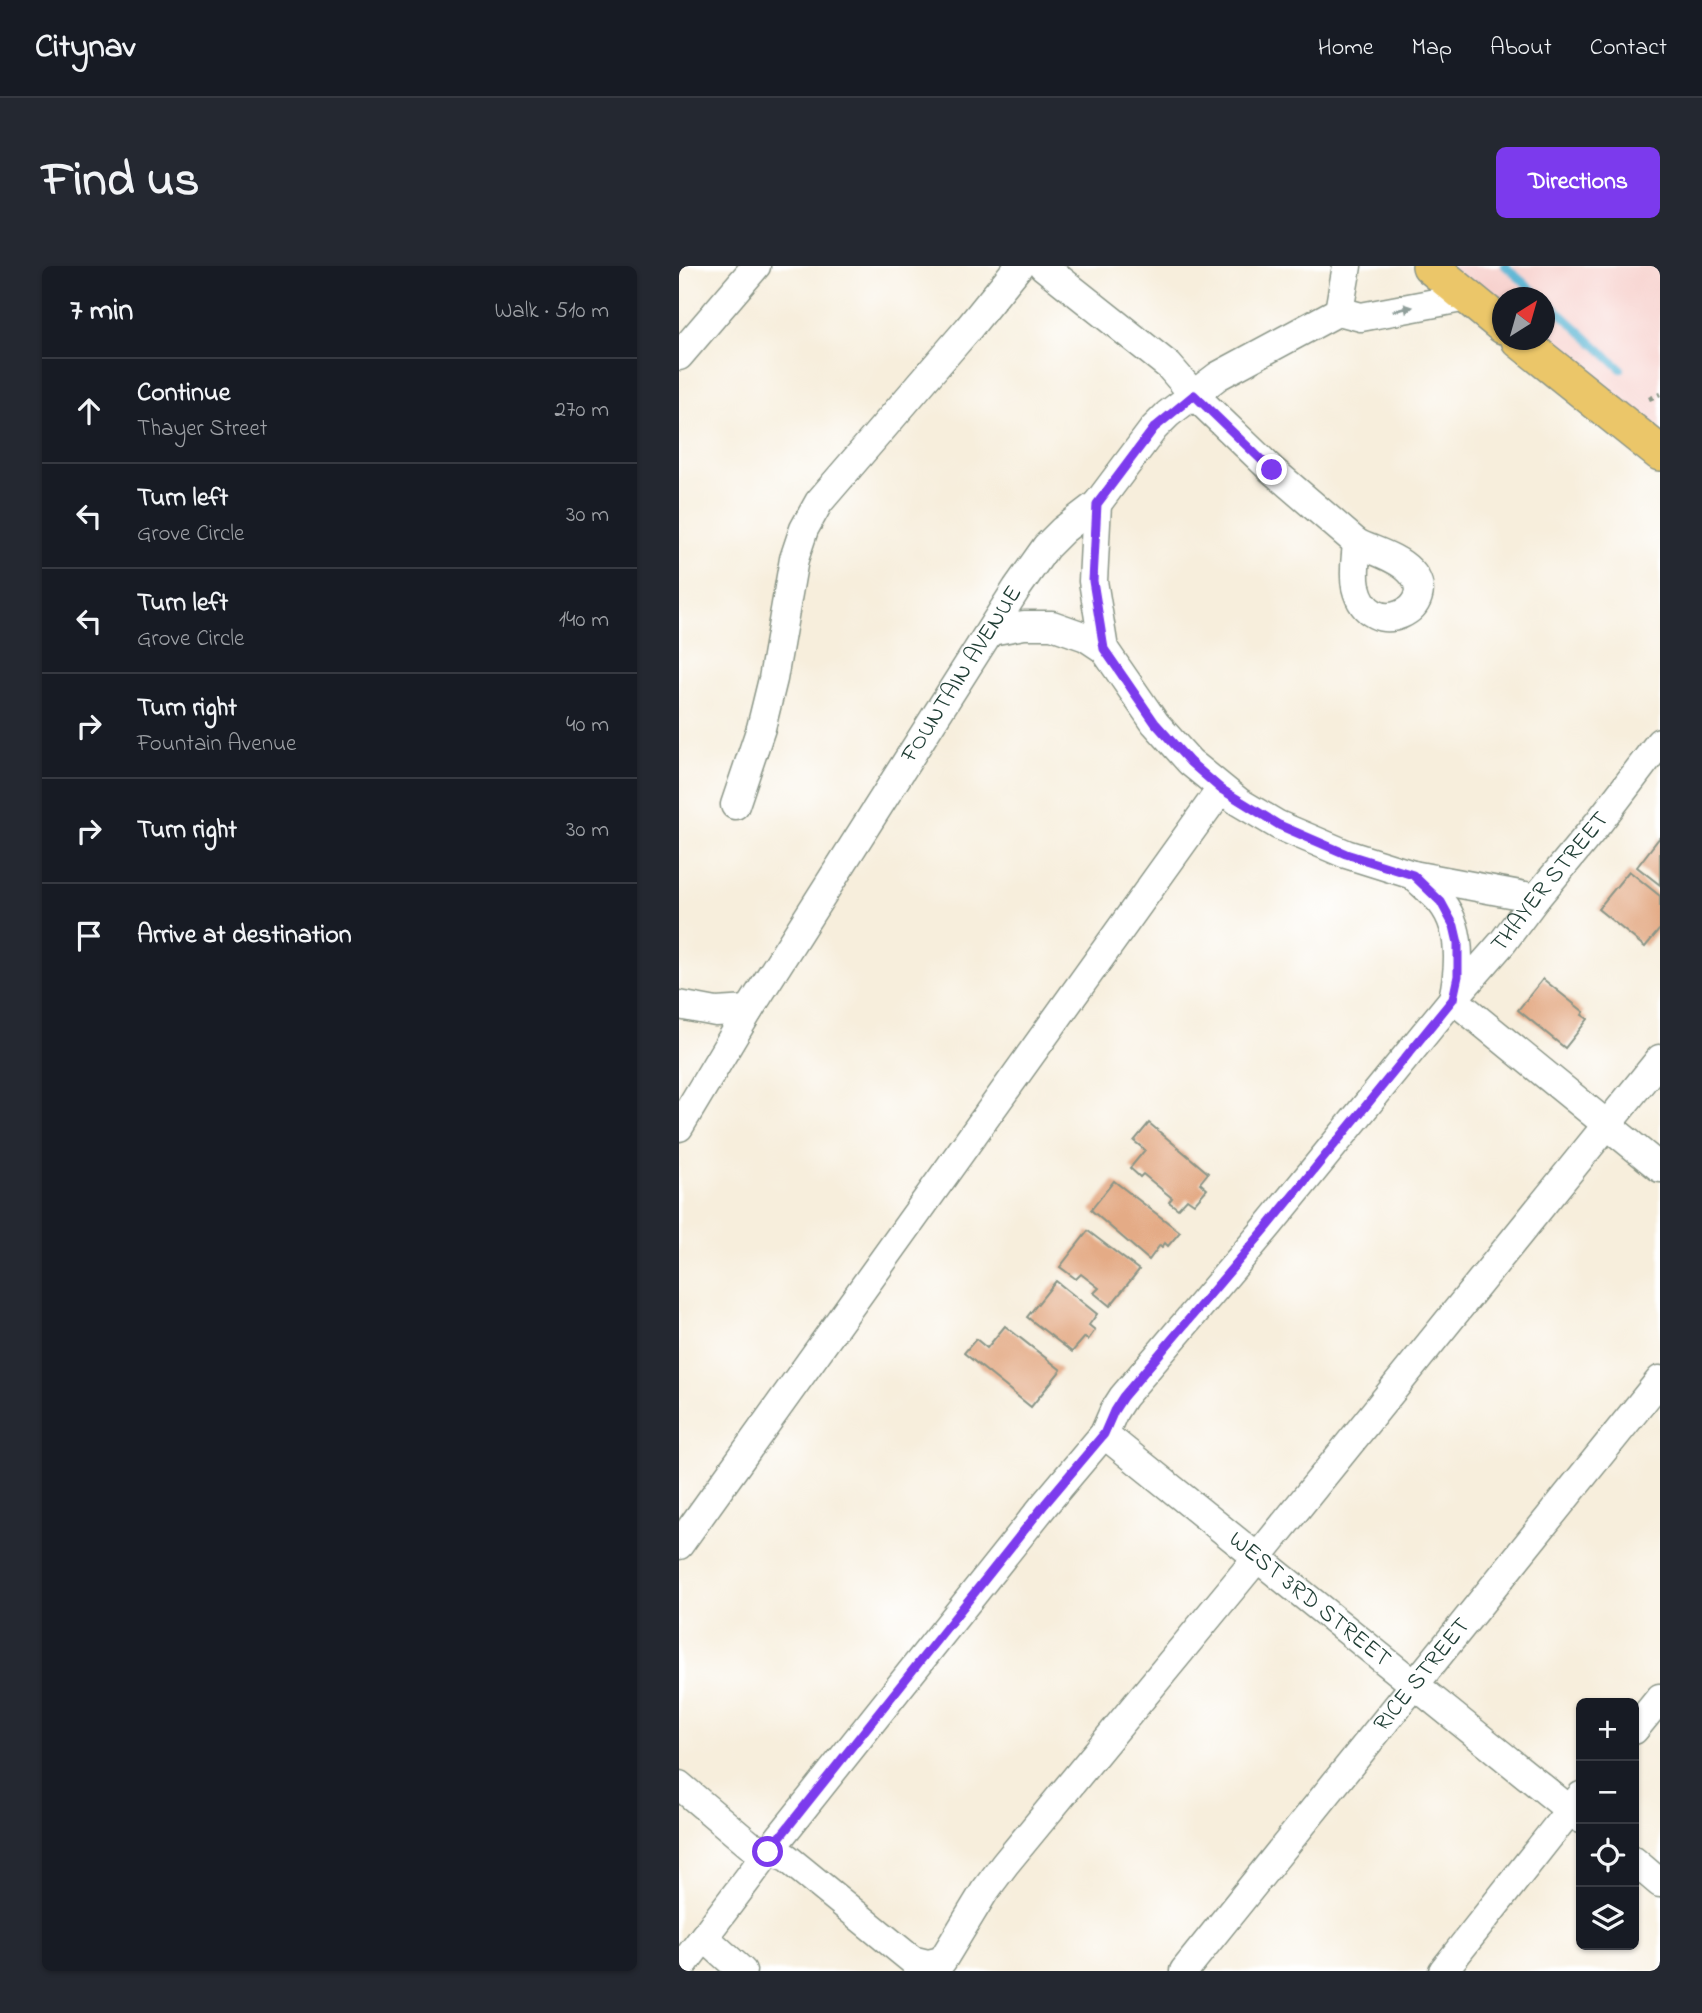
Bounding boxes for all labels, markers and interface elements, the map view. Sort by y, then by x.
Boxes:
text: Citynav [35,24,135,72]
text: Home [1318,31,1374,66]
text: Map [1412,31,1452,66]
text: About [1490,31,1552,66]
text: Contact [1590,31,1667,66]
text: Find us [42,146,199,218]
button: Directions [1496,147,1660,218]
north arrow [1492,287,1555,350]
text: 7 min [70,290,133,334]
text: Walk · 510 m [494,295,609,328]
one-way arrow [1392,304,1414,315]
text: Continue [137,375,230,413]
icon: ahead [70,392,108,430]
text: 270 m [555,394,609,427]
text: Thayer Street [137,413,267,446]
route end [1256,454,1287,485]
text: Turn left [137,480,228,518]
icon: left [70,497,108,535]
text: 30 m [566,499,609,532]
text: Grove Circle [137,518,244,551]
street label: FOUNTAIN AVENUE [892,579,1032,771]
text: Turn left [137,585,228,623]
icon: left [70,602,108,640]
text: 140 m [559,604,609,637]
text: Grove Circle [137,623,244,656]
text: Turn right [137,690,237,728]
icon: right [70,707,108,745]
text: 40 m [566,709,609,742]
text: Fountain Avenue [137,728,296,761]
street label: THAYER STREET [1483,804,1618,961]
icon: right [70,812,108,850]
text: Turn right [137,812,237,850]
text: 30 m [566,814,609,847]
icon: arrive [70,917,108,955]
text: Arrive at destination [137,917,352,955]
street label: WEST 3RD STREET [1220,1523,1399,1677]
street label: RICE STREET [1365,1610,1479,1740]
map controls [1576,1698,1639,1950]
button: + [1576,1698,1639,1761]
button: − [1576,1761,1639,1824]
button: locate [1576,1824,1639,1887]
route start [752,1836,783,1867]
button: layers [1576,1887,1639,1950]

